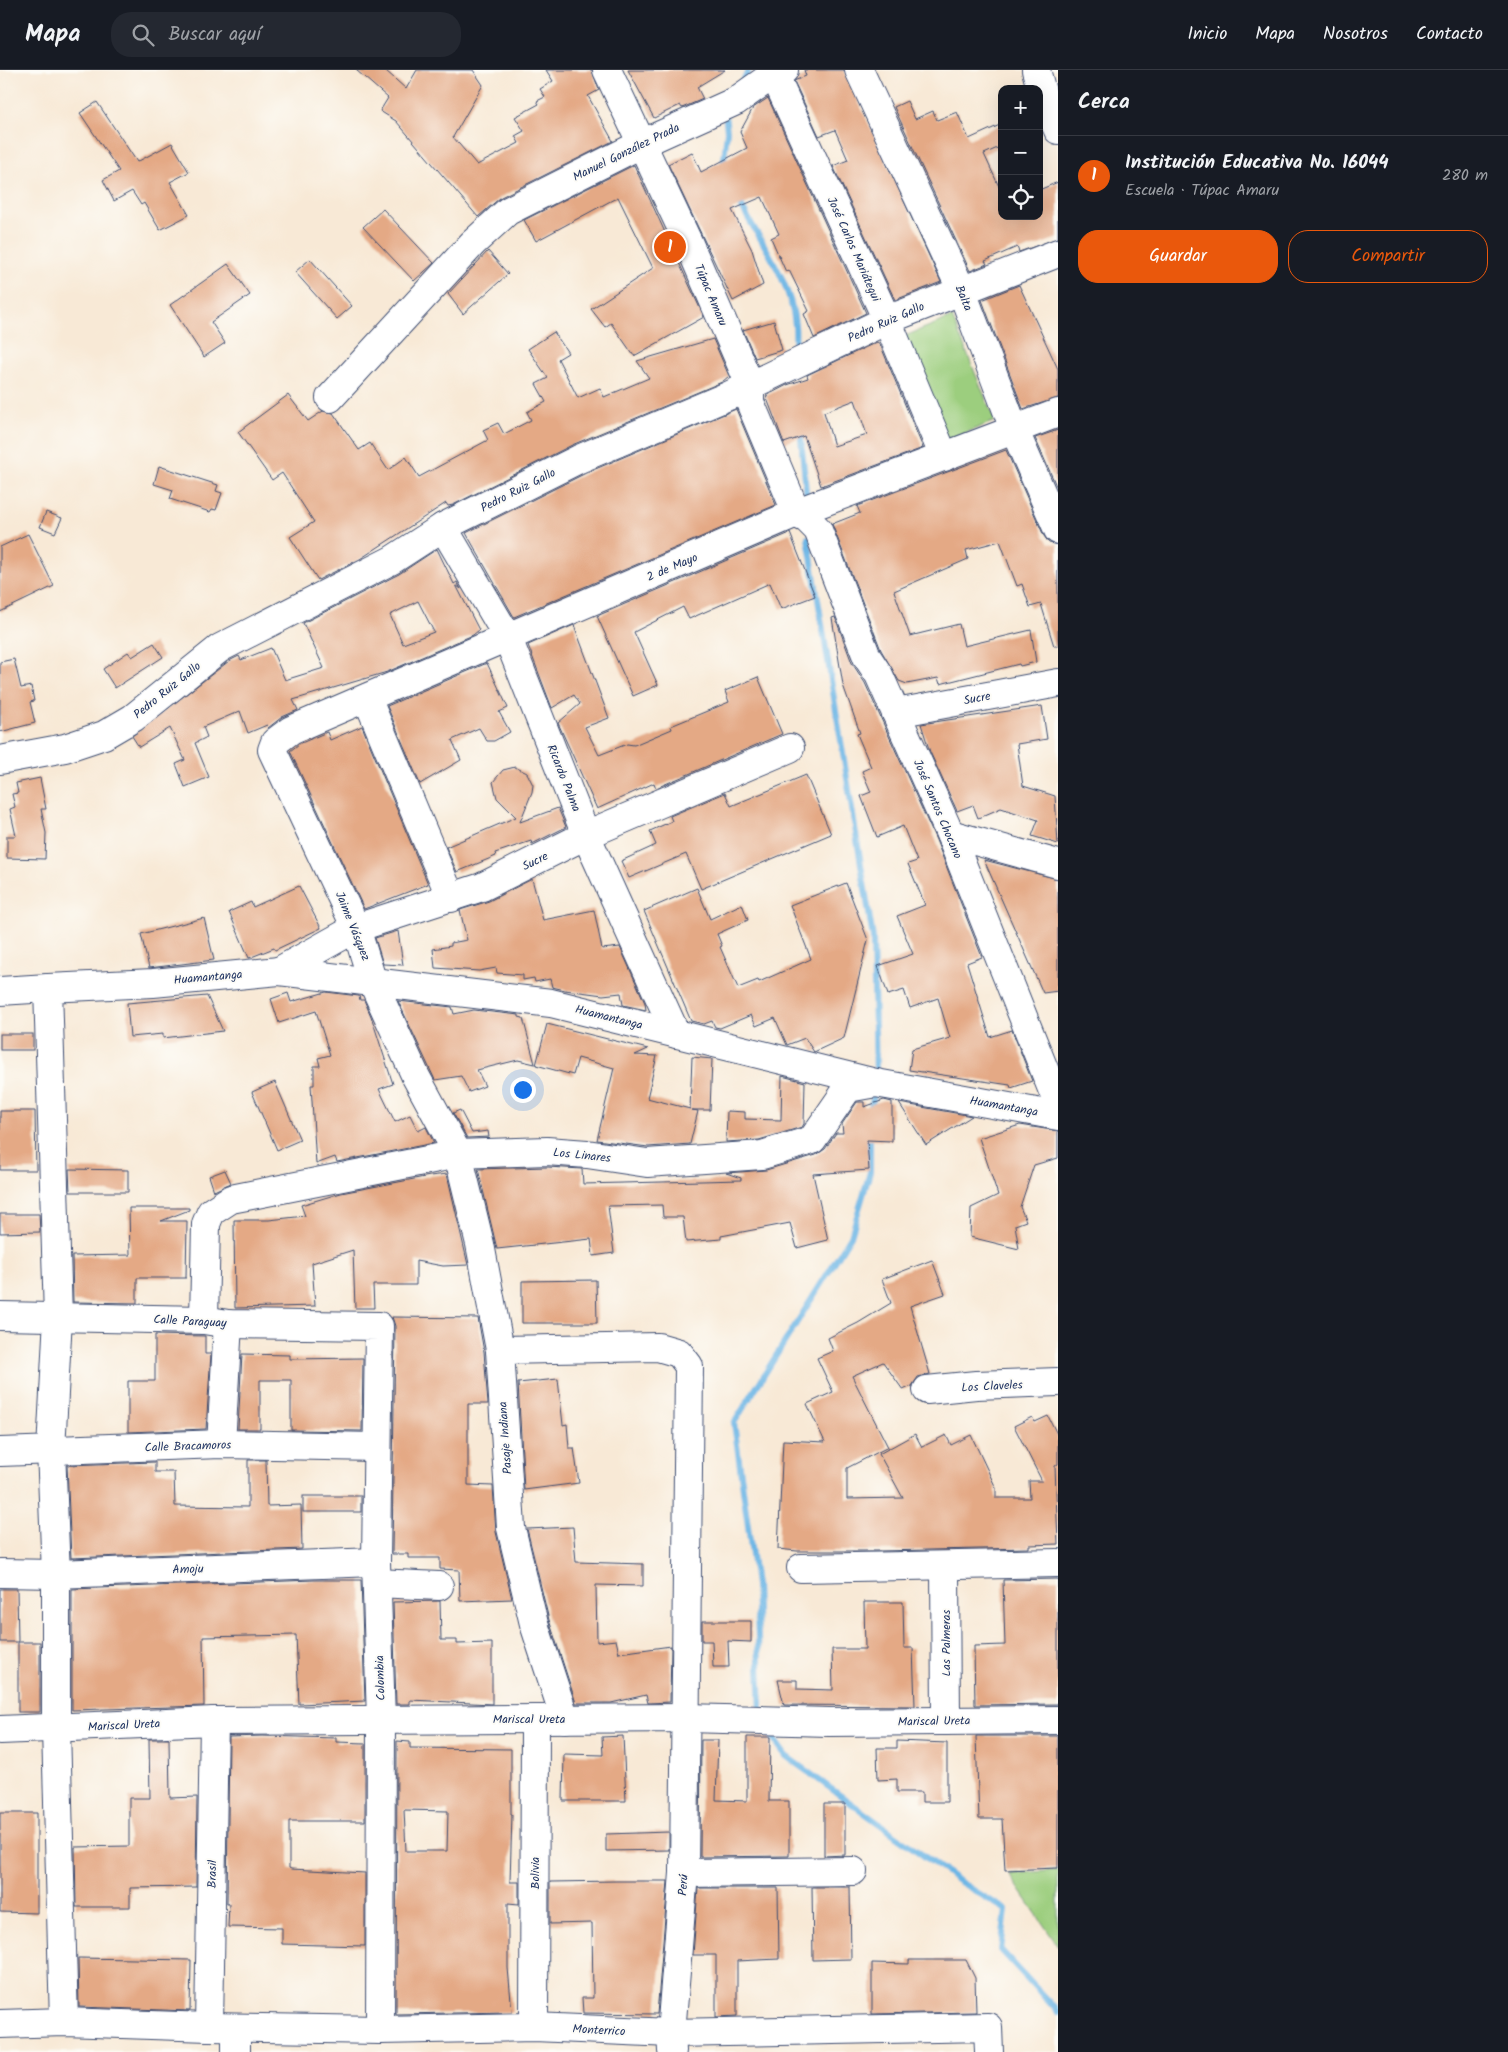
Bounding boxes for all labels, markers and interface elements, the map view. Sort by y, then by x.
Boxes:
search box [111,12,461,57]
text: Mapa [25,15,81,54]
text: Buscar aquí [169,20,261,50]
text: Inicio [1187,20,1227,49]
text: Mapa [1255,20,1295,49]
text: Nosotros [1323,20,1388,49]
text: Contacto [1416,20,1483,49]
icon: search [129,21,157,49]
map controls [998,85,1043,220]
button: + [998,85,1043,130]
text: Cerca [1078,86,1130,119]
street label: Manuel González Prada [570,118,683,187]
button: − [998,130,1043,175]
text: Institución Educativa No. 16044 [1125,148,1389,178]
text: 1 [1092,163,1096,188]
text: 280 m [1442,163,1488,188]
button: locate [998,175,1043,220]
text: Escuela · Túpac Amaru [1125,178,1279,203]
street label: José Carlos Mariátegui [822,194,886,306]
pin: 1 [654,228,686,266]
button: Guardar [1078,230,1278,283]
button: Compartir [1288,230,1488,283]
street label: Túpac Amaru [689,261,732,329]
street label: Balta [950,282,977,314]
street label: Pedro Ruiz Gallo [845,297,928,348]
street label: Pedro Ruiz Gallo [477,463,559,518]
street label: 2 de Mayo [644,548,701,587]
street label: Pedro Ruiz Gallo [129,657,205,724]
street label: Sucre [962,686,993,710]
street label: Ricardo Palma [541,742,586,815]
street label: José Santos Chocano [908,756,967,862]
street label: Sucre [519,847,552,876]
street label: Jaime Vásquez [330,889,375,964]
street label: Huamantanga [173,965,244,990]
street label: Huamantanga [573,1000,645,1035]
your location [510,1077,536,1103]
street label: Huamantanga [968,1091,1040,1122]
street label: Los Linares [552,1143,612,1168]
street label: Calle Paraguay [153,1310,227,1333]
street label: Los Claveles [961,1375,1023,1398]
street label: Pasaje Indiana [493,1401,518,1475]
street label: Calle Bracamoros [144,1435,232,1458]
street label: Amoju [172,1559,204,1580]
street label: Las Palmeras [937,1610,956,1676]
street label: Colombia [370,1655,391,1701]
street label: Mariscal Ureta [493,1710,566,1729]
street label: Mariscal Ureta [898,1711,971,1732]
street label: Mariscal Ureta [87,1714,161,1737]
street label: Bolivia [526,1856,545,1889]
street label: Brasil [203,1860,222,1888]
street label: Perú [673,1873,694,1896]
street label: Monterrico [572,2020,626,2041]

